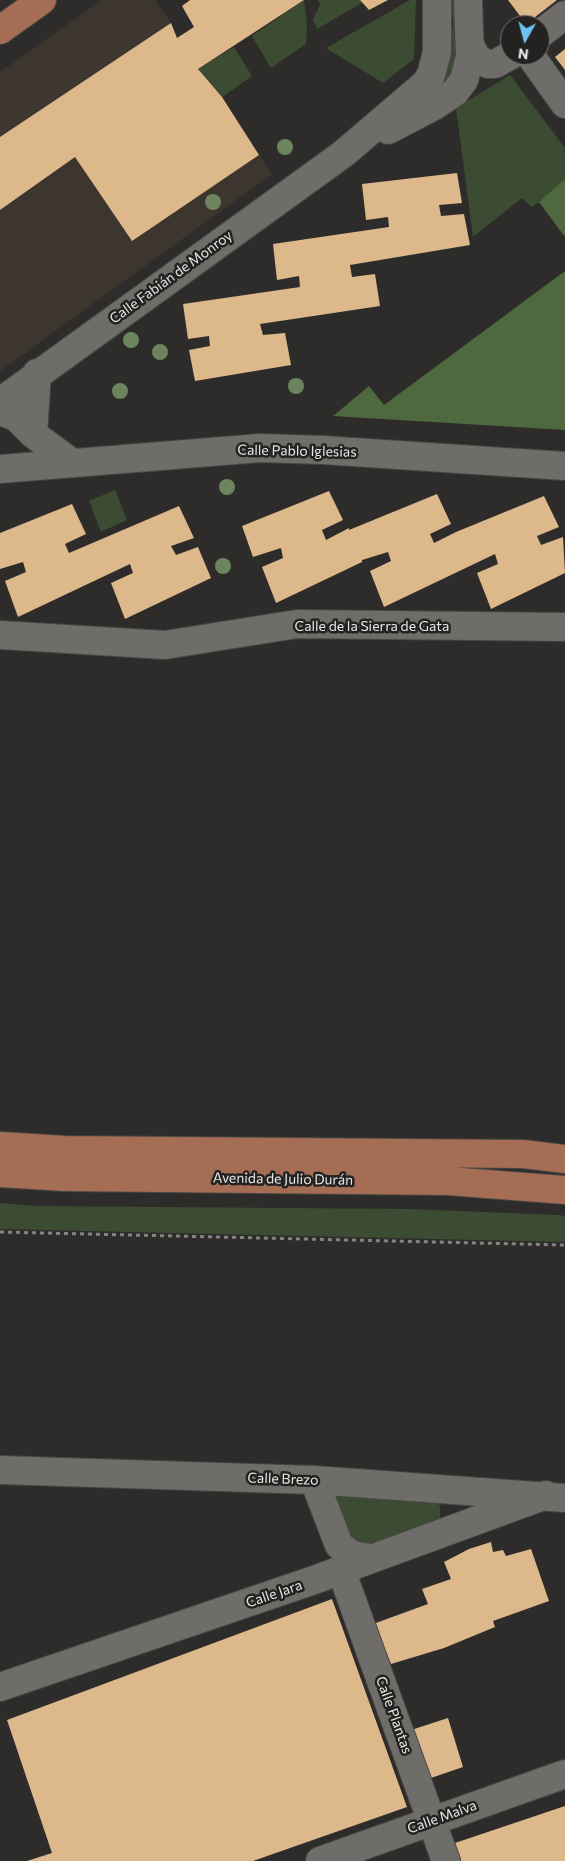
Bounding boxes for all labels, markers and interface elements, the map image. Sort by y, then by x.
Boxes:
north arrow [500,15,550,65]
text: N [517,45,529,63]
street label: Calle Fabián de Monroy [106,227,236,327]
street label: Calle Pablo Iglesias [237,442,357,460]
street label: Calle de la Sierra de Gata [295,618,449,634]
street label: Avenida de Julio Durán [213,1169,353,1189]
street label: Calle Brezo [247,1469,319,1489]
street label: Calle Jara [244,1577,304,1611]
street label: Calle Plantas [372,1674,416,1756]
street label: Calle Malva [405,1797,479,1837]

